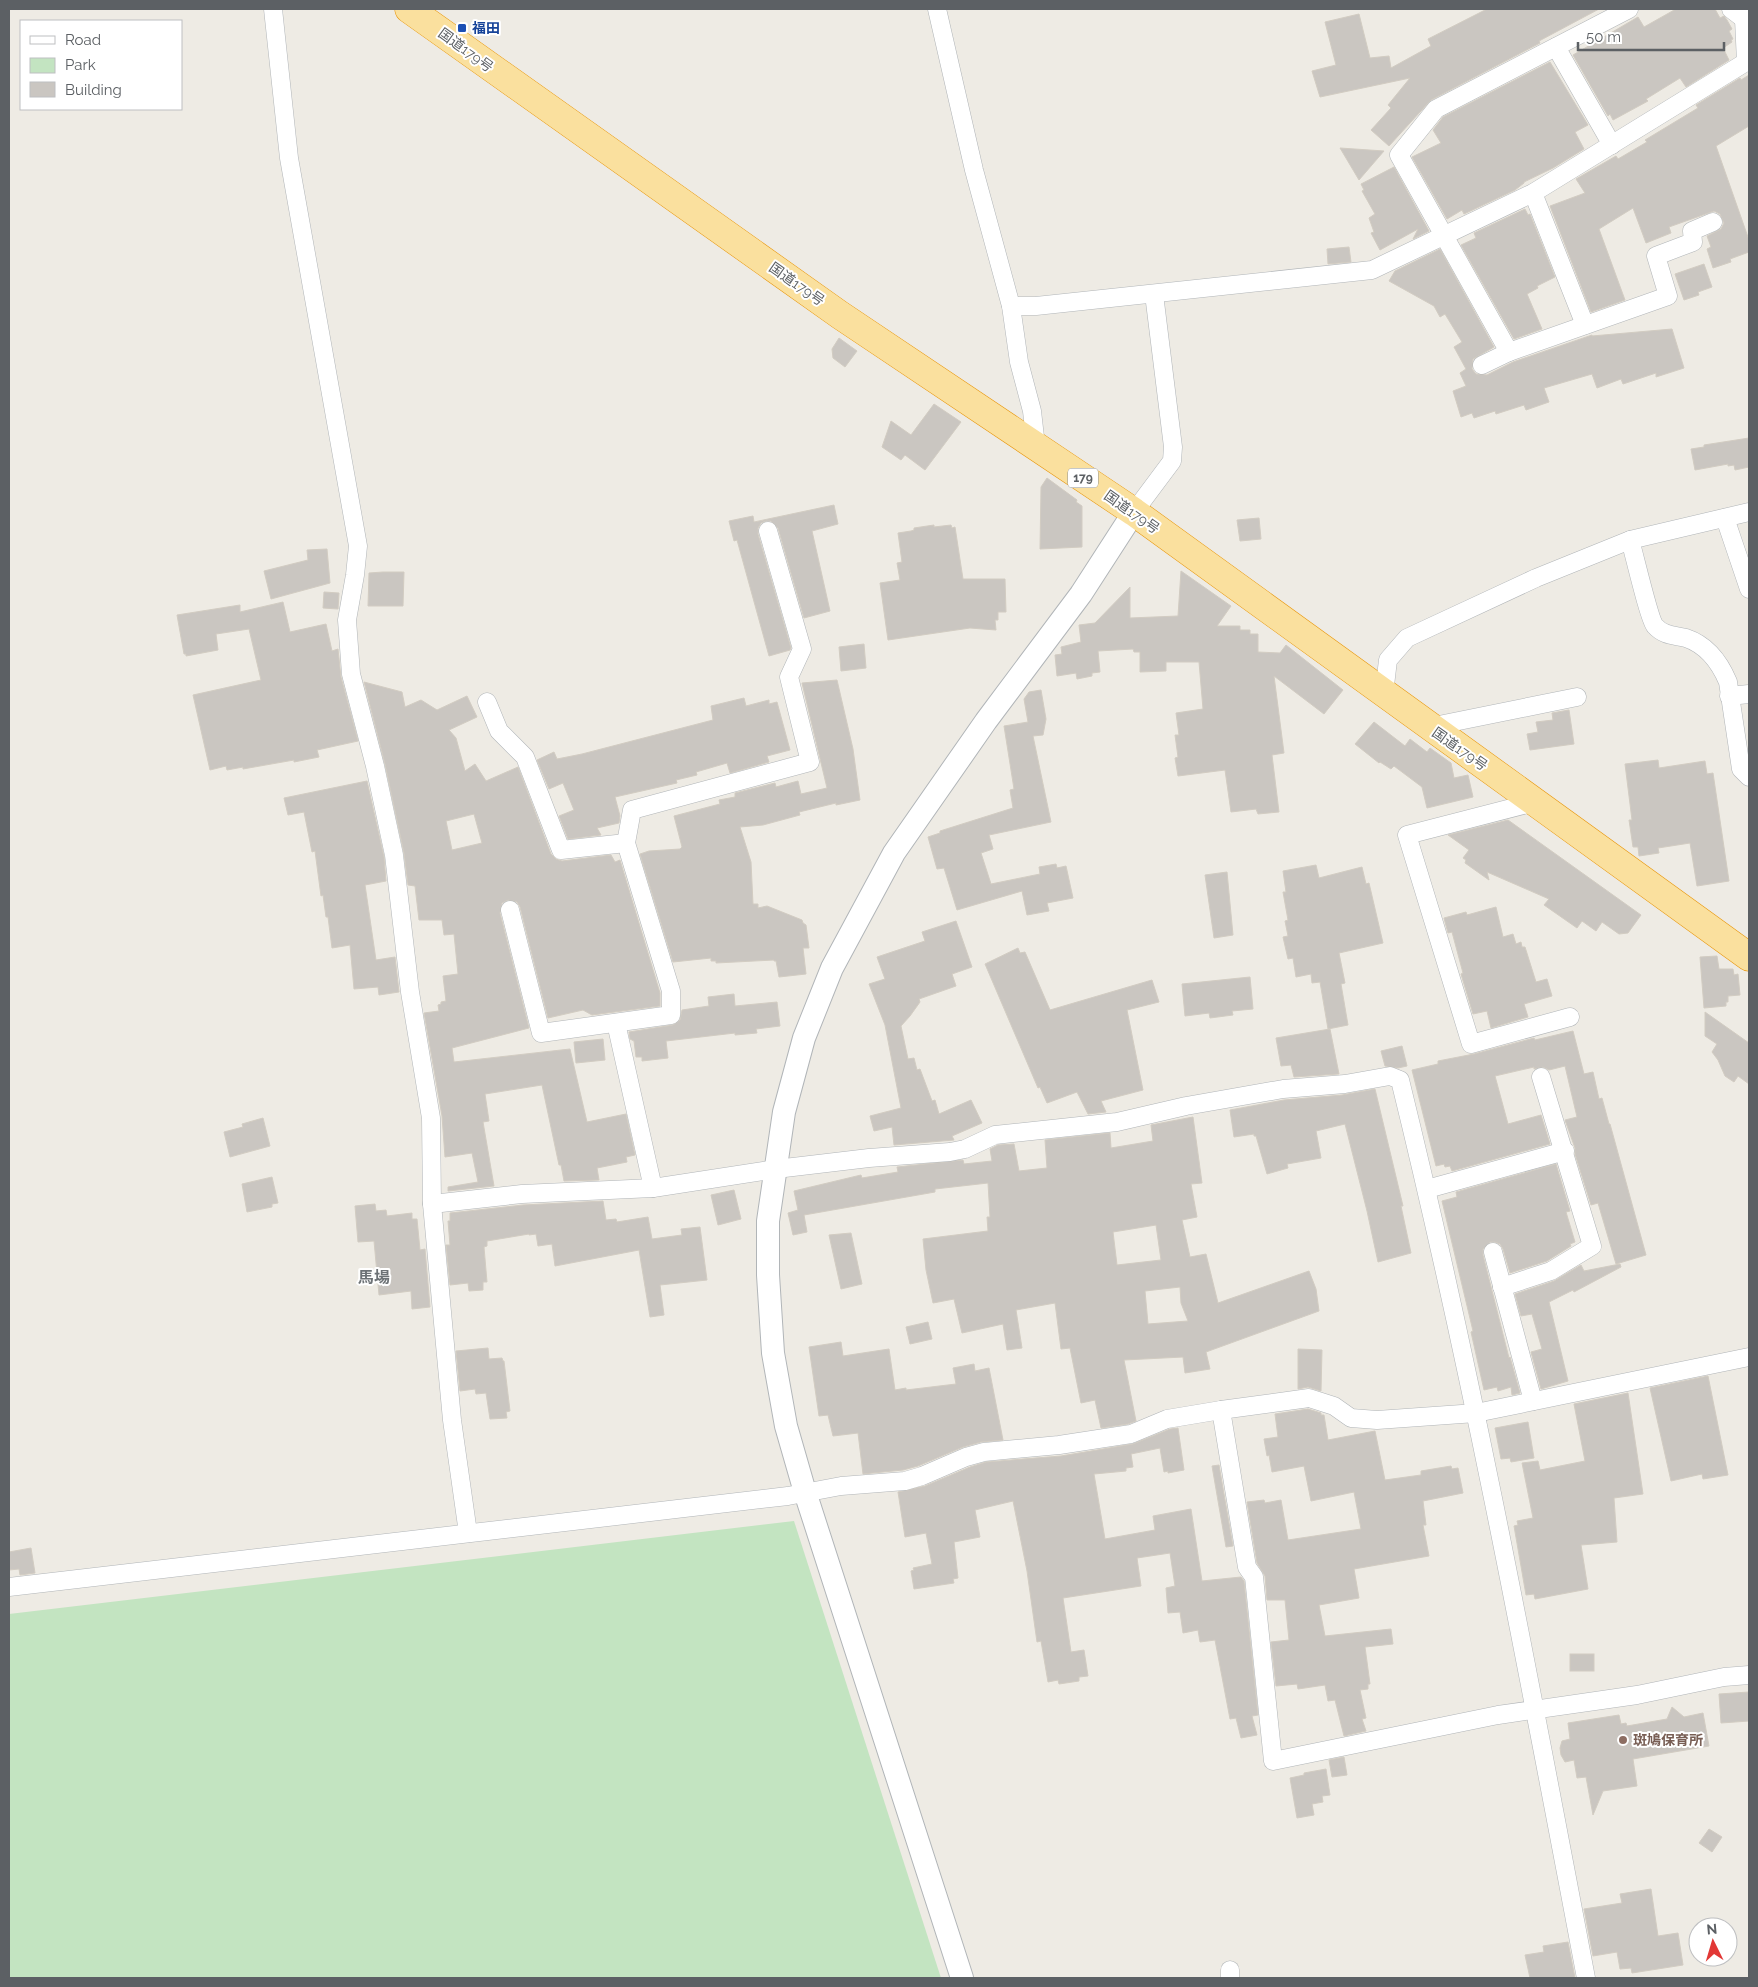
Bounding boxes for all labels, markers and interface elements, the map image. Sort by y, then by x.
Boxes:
legend [20,20,182,110]
place label: 福田 [472,20,500,36]
scale bar [1578,20,1724,52]
marker: 福田 [456,22,468,34]
street label: 国道179号 [436,25,496,75]
text: 50 m [1586,28,1621,46]
text: Road [65,31,101,49]
text: Park [65,56,96,74]
text: Building [65,81,122,99]
street label: 国道179号 [766,259,828,309]
road number: 179 [1068,468,1098,488]
street label: 国道179号 [1101,487,1163,537]
street label: 国道179号 [1429,724,1491,774]
district label: 馬場 [358,1268,390,1287]
place label: 斑鳩保育所 [1633,1732,1703,1748]
marker: 斑鳩保育所 [1617,1734,1629,1746]
north arrow [1688,1917,1738,1967]
text: N [1706,1921,1718,1937]

